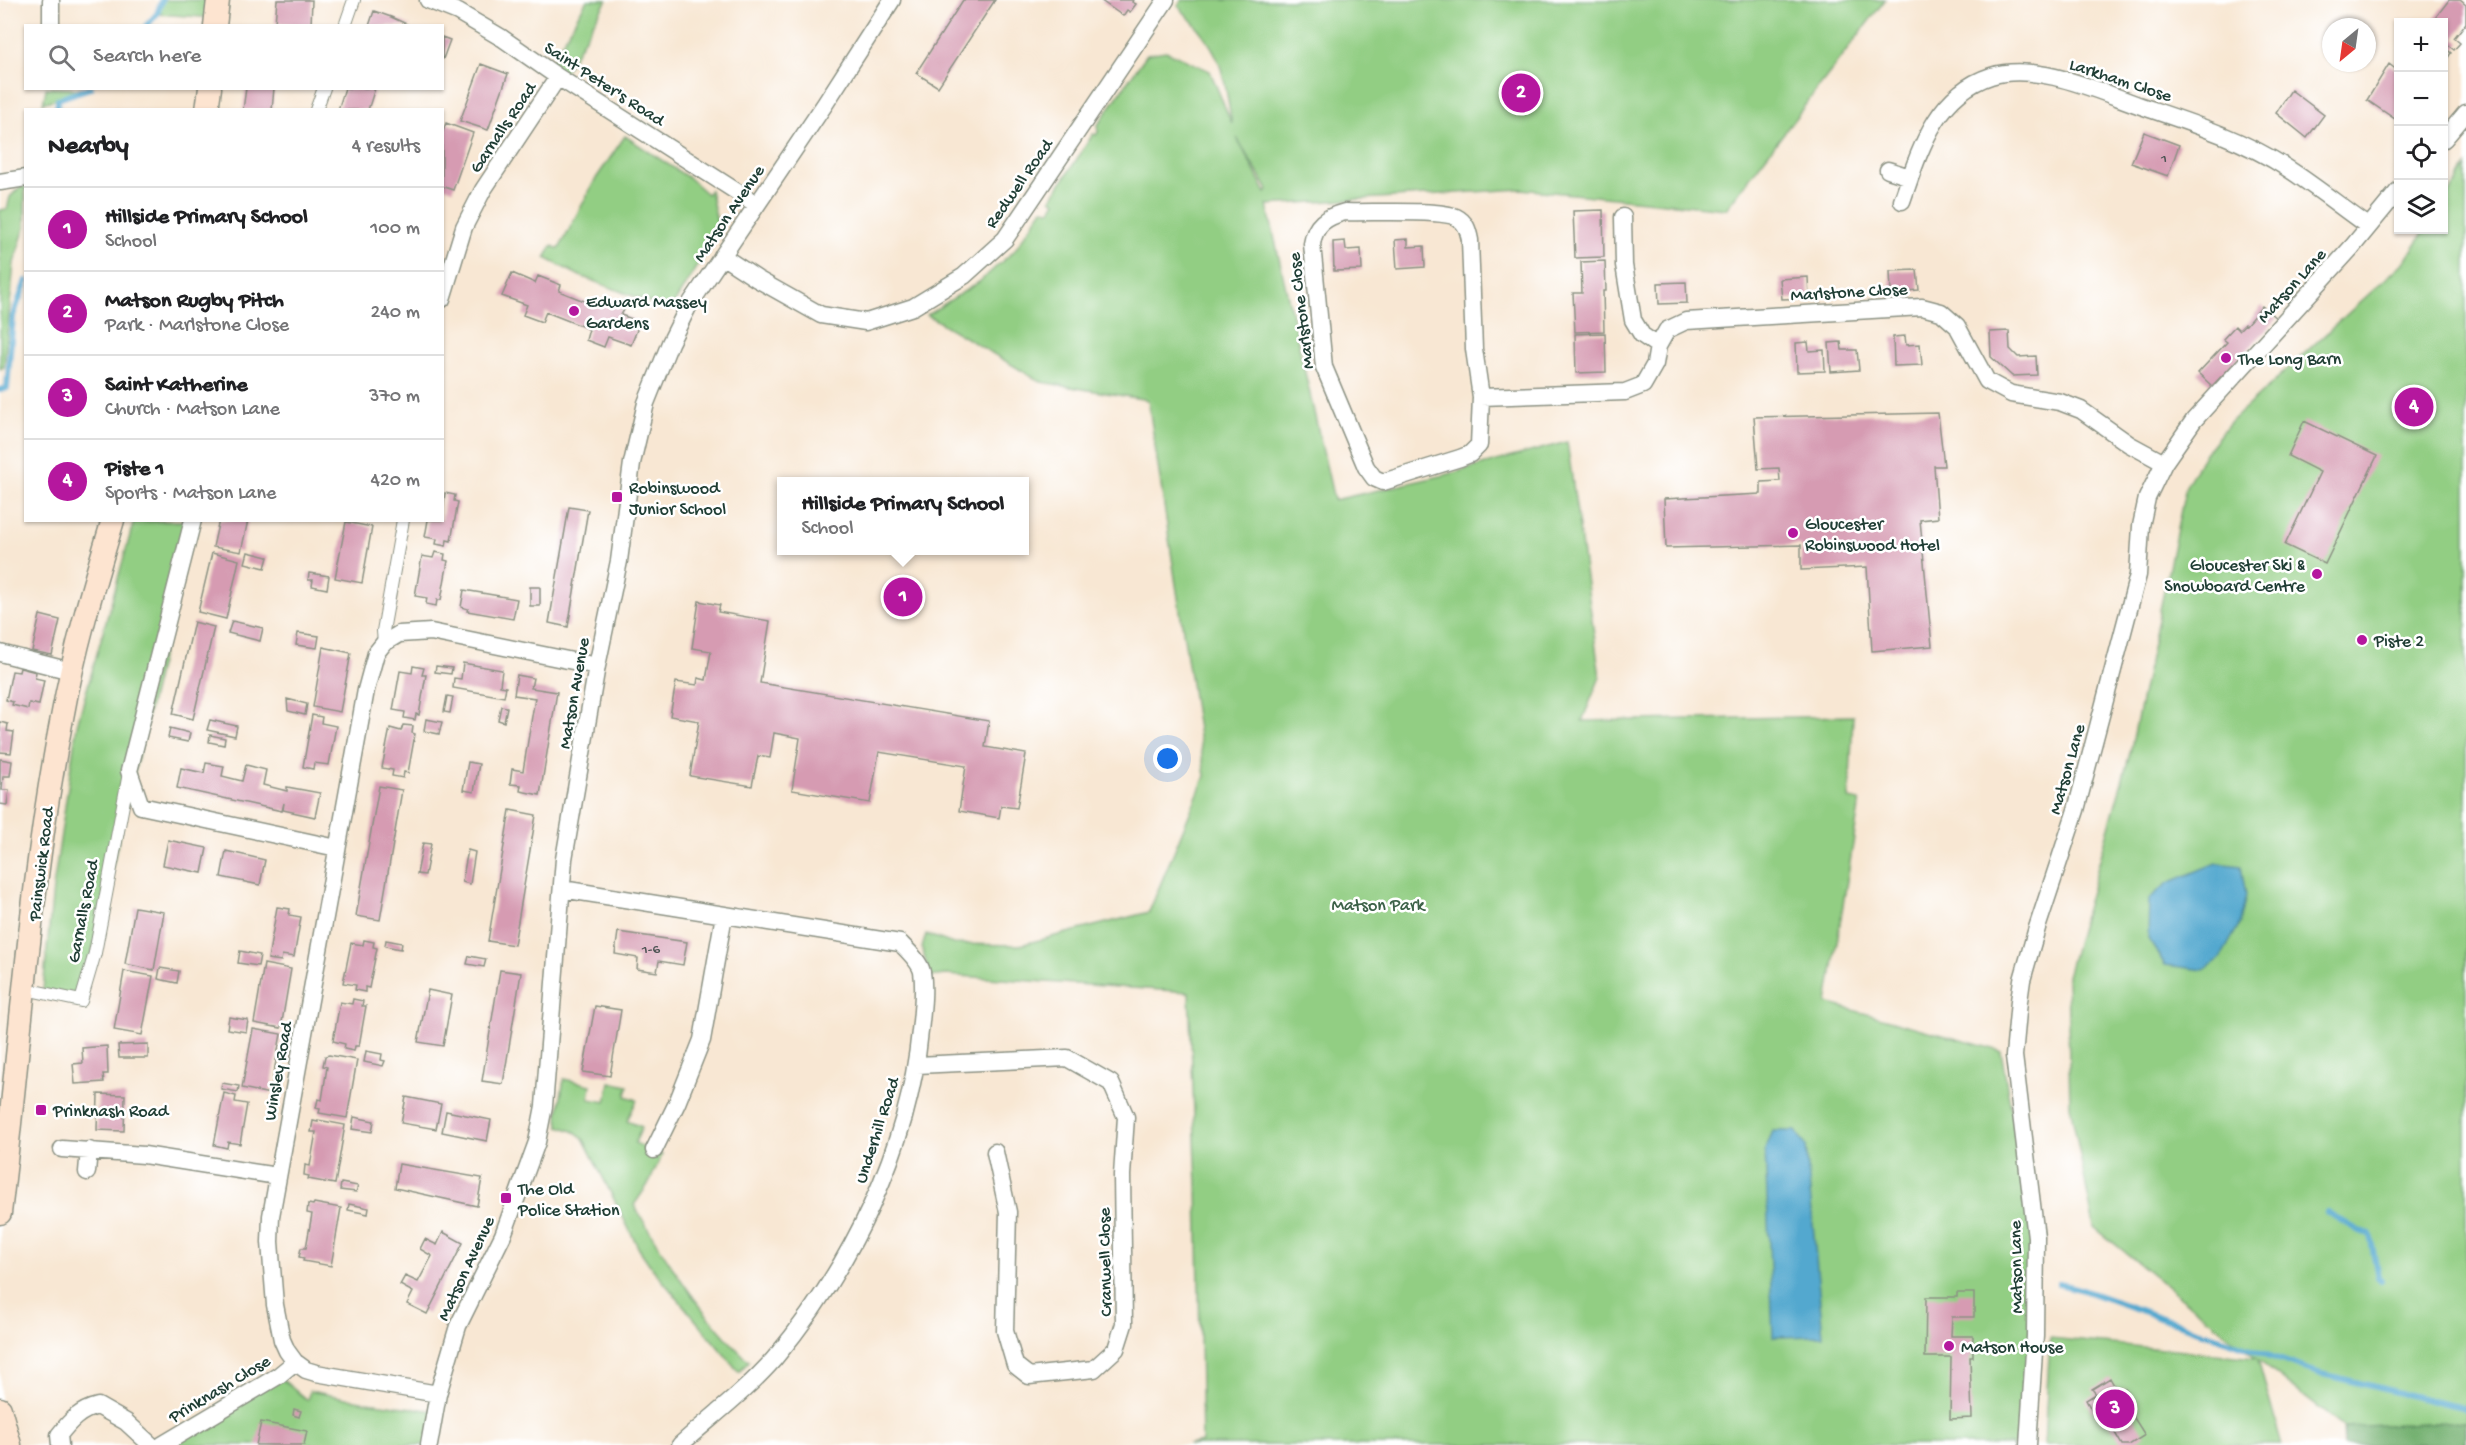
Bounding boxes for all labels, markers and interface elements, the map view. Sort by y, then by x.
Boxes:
north arrow [2322,18,2376,72]
map controls [2394,18,2448,234]
button: + [2394,18,2448,72]
search box [24,24,444,90]
street label: Saint Peter's Road [539,38,669,133]
icon: search [45,41,78,74]
text: Search here [93,44,201,70]
street label: Larkham Close [2066,55,2175,108]
pin: 2 [1502,70,1540,116]
button: − [2394,72,2448,126]
street label: Garnalls Road [466,78,543,178]
button: locate [2394,126,2448,180]
text: Nearby [48,132,129,163]
street label: Redwell Road [982,135,1059,233]
text: 4 results [352,136,420,159]
house number: 1 [2160,150,2167,168]
street label: Matson Avenue [690,161,771,267]
button: layers [2394,180,2448,234]
text: Hillside Primary School [105,205,308,231]
text: 1 [63,218,72,241]
text: 100 m [370,218,420,241]
text: School [105,231,157,254]
street label: Matson Lane [2254,245,2332,328]
street label: Marlstone Close [1285,251,1320,370]
street label: Marlstone Close [1790,280,1909,307]
text: Matson Rugby Pitch [105,289,284,315]
place label: Edward Massey Gardens [586,293,707,335]
text: 2 [63,302,72,325]
text: 240 m [370,302,420,325]
marker: Edward Massey Gardens [567,304,581,318]
text: Park · Marlstone Close [105,315,289,338]
place label: The Long Barn [2237,350,2342,371]
marker: The Long Barn [2219,351,2233,365]
text: Saint Katherine [105,373,248,399]
pin: 4 [2394,384,2434,430]
text: 3 [62,386,73,409]
text: 370 m [369,386,420,409]
text: Church · Matson Lane [105,399,280,422]
text: Piste 1 [105,457,164,483]
text: 4 [63,470,72,493]
text: 420 m [370,470,420,493]
popup [777,477,1029,555]
place label: Robinswood Junior School [629,479,726,521]
text: Sports · Matson Lane [105,483,276,506]
marker: Robinswood Junior School [610,490,624,504]
text: Hillside Primary School [802,492,1004,518]
place label: Gloucester Robinswood Hotel [1805,515,1940,557]
text: School [802,518,854,541]
marker: Gloucester Robinswood Hotel [1786,526,1800,540]
place label: Gloucester Ski & Snowboard Centre [2164,556,2306,598]
marker: Gloucester Ski & Snowboard Centre [2310,567,2324,581]
pin: 1 [884,574,922,620]
place label: Piste 2 [2373,632,2424,653]
marker: Piste 2 [2355,633,2369,647]
street label: Matson Avenue [555,635,596,751]
street label: Matson Lane [2045,721,2092,817]
your location [1153,744,1182,773]
street label: Painswick Road [25,805,60,923]
street label: Garnalls Road [64,857,105,965]
park label: Matson Park [1332,896,1426,917]
house number: 1-6 [641,941,661,959]
street label: Winsley Road [260,1019,299,1123]
street label: Underhill Road [851,1074,906,1186]
place label: Prinknash Road [52,1102,170,1123]
marker: Prinknash Road [34,1103,48,1117]
place label: The Old Police Station [517,1180,620,1222]
marker: The Old Police Station [499,1191,513,1205]
street label: Cranwell Close [1095,1207,1118,1317]
street label: Matson Avenue [434,1213,501,1325]
street label: Matson Lane [2006,1220,2029,1314]
place label: Matson House [1961,1338,2064,1359]
marker: Matson House [1942,1339,1956,1353]
street label: Prinknash Close [165,1351,276,1429]
pin: 3 [2096,1386,2134,1432]

